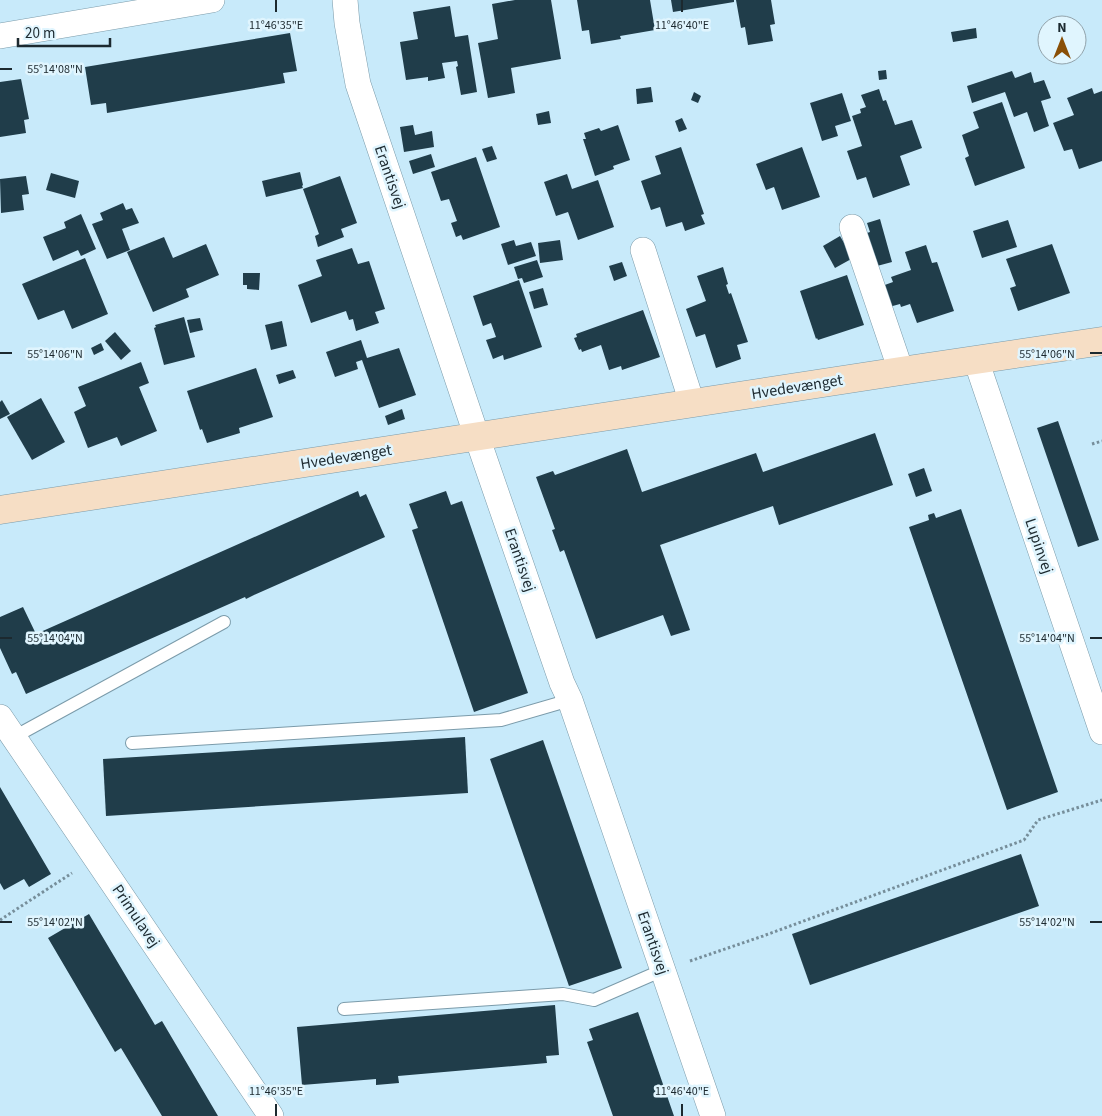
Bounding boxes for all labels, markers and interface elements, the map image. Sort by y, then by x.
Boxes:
scale bar [18,15,110,47]
north arrow [1037,15,1087,65]
text: 11°46'35"E [249,17,303,34]
text: 11°46'40"E [655,17,709,34]
text: N [1057,18,1067,38]
text: 20 m [25,23,55,44]
text: 55°14'08"N [27,61,83,78]
street label: Erantisvej [369,142,411,212]
text: 55°14'06"N [27,346,83,363]
text: 55°14'06"N [1019,346,1075,363]
street label: Hvedevænget [750,369,845,405]
street label: Hvedevænget [299,439,394,475]
street label: Lupinvej [1019,515,1059,577]
street label: Erantisvej [499,525,541,595]
text: 55°14'04"N [27,630,83,647]
text: 55°14'04"N [1019,630,1075,647]
street label: Primulavej [107,880,165,952]
street label: Erantisvej [632,908,674,978]
text: 55°14'02"N [27,914,83,931]
text: 55°14'02"N [1019,914,1075,931]
text: 11°46'35"E [249,1083,303,1100]
text: 11°46'40"E [655,1083,709,1100]

